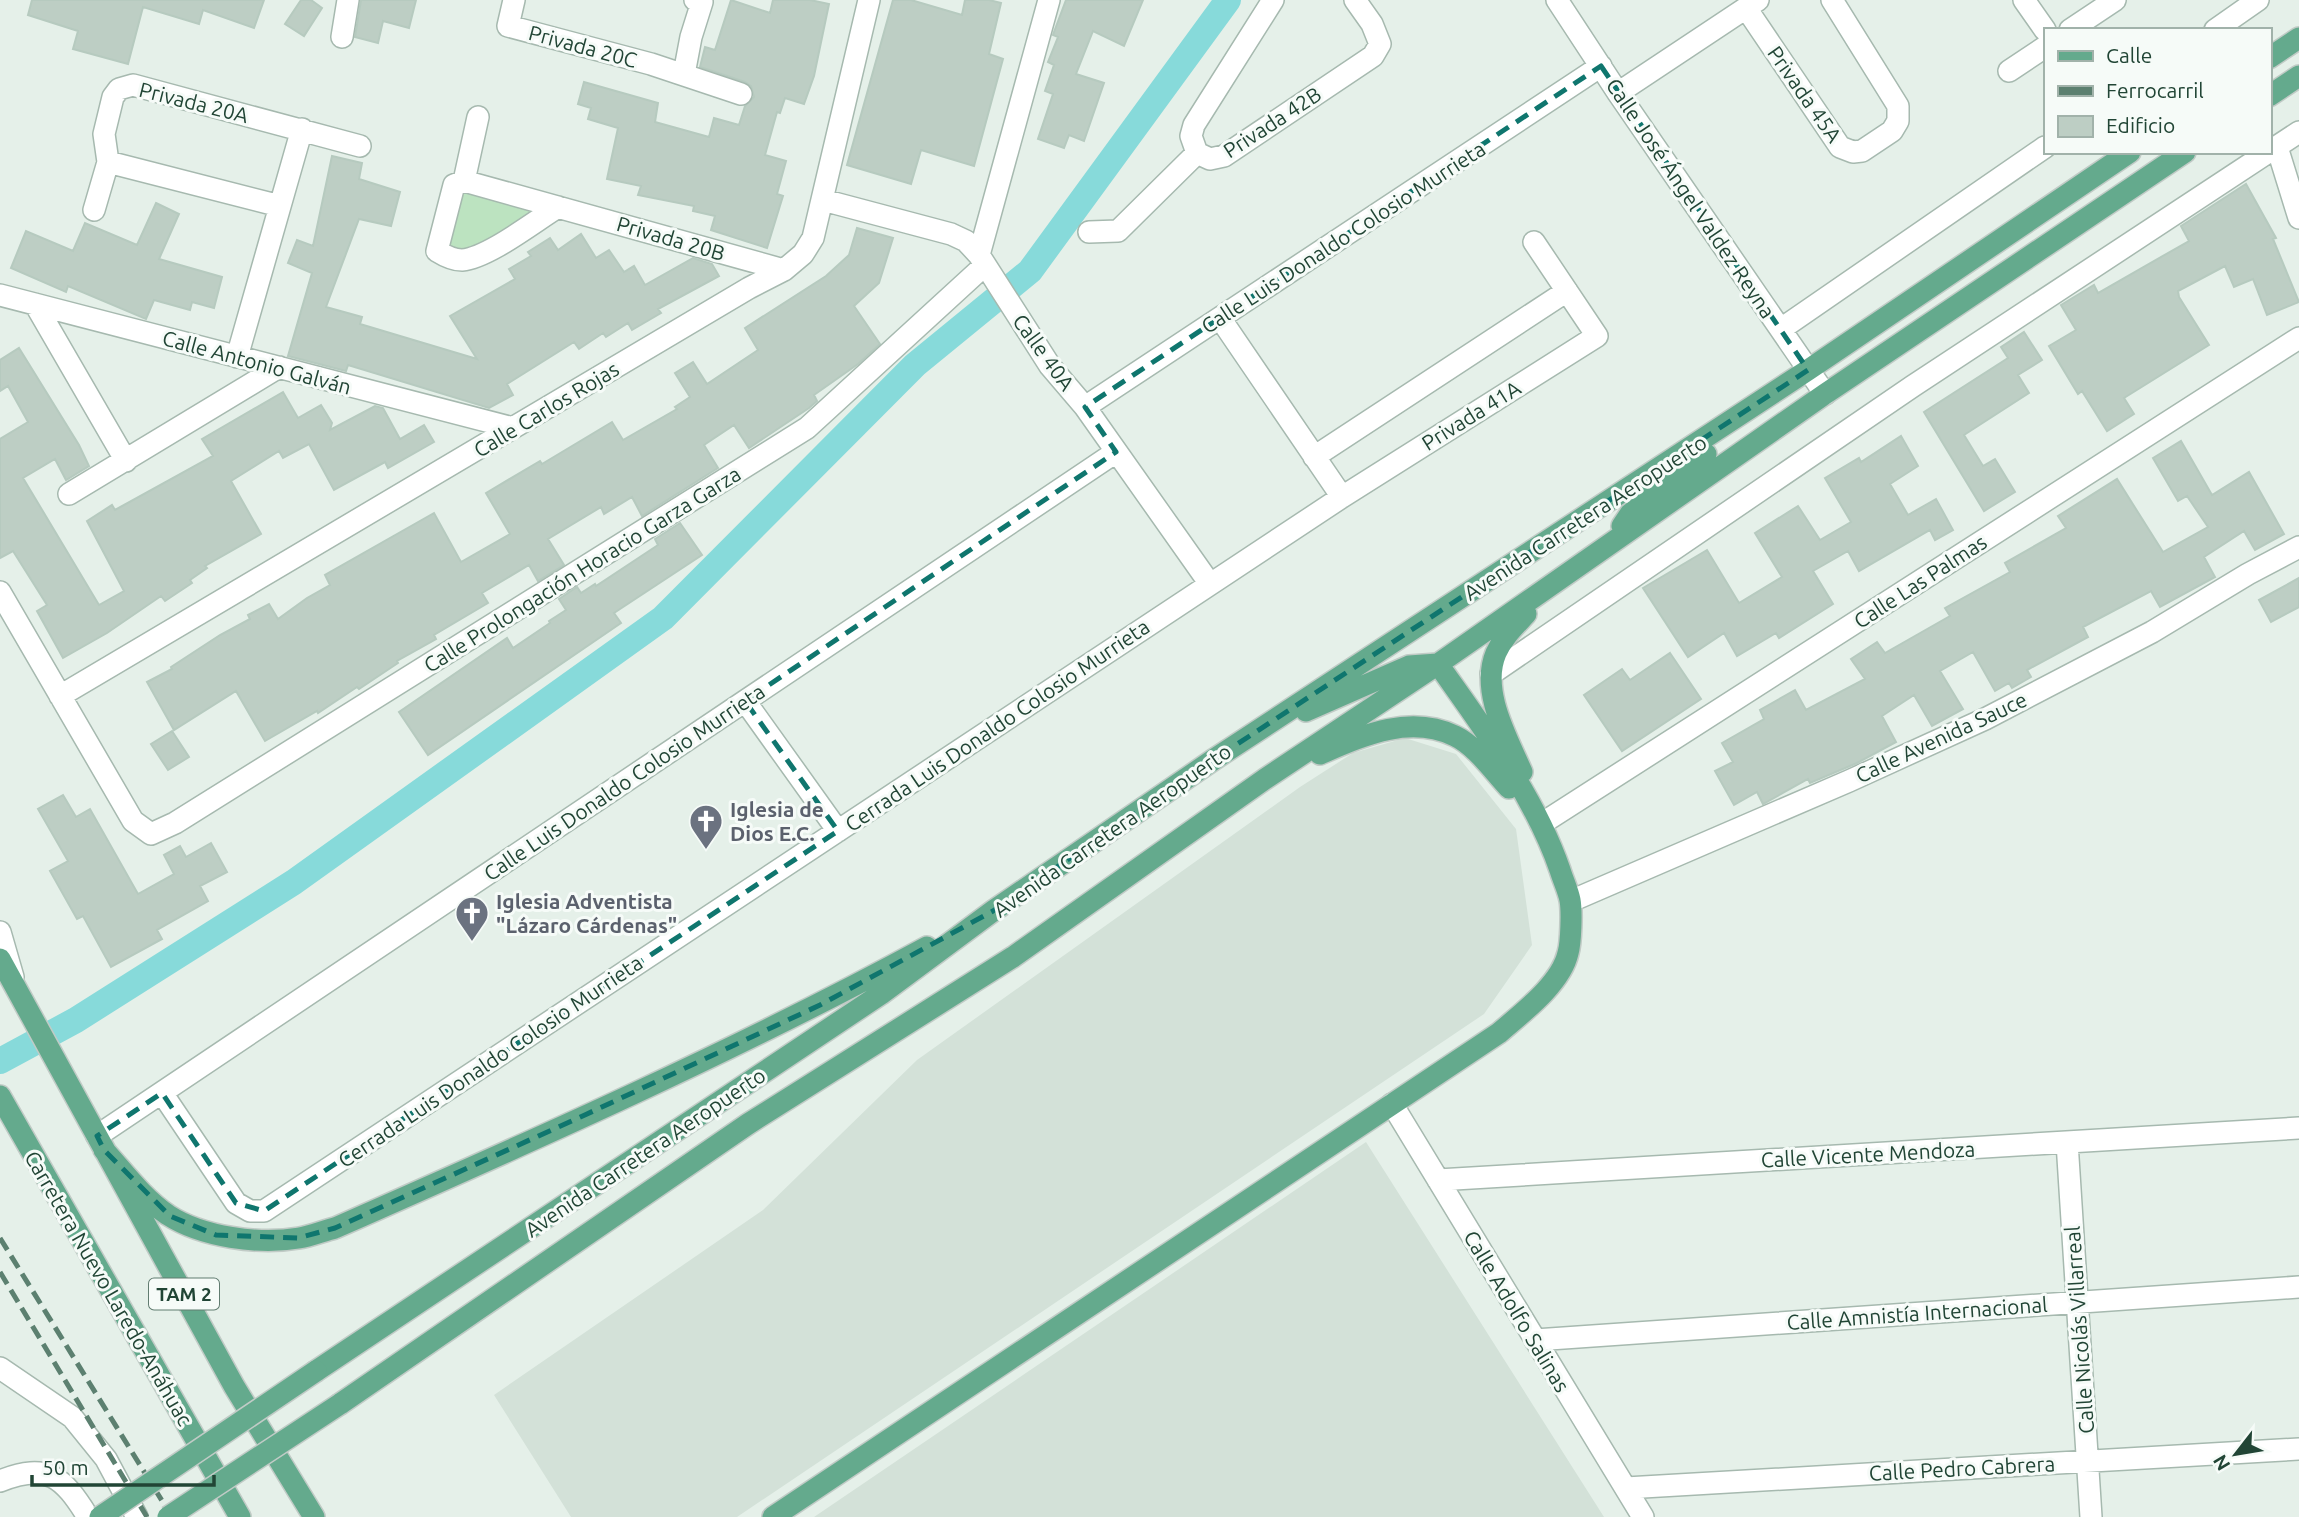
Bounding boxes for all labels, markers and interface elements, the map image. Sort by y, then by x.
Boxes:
street label: Privada 20C [526,20,640,72]
legend [2044,28,2271,154]
street label: Privada 45A [1763,41,1847,147]
text: Calle [2106,43,2152,67]
street label: Calle José Ángel Valdez Reyna [1602,74,1780,322]
street label: Privada 20A [137,77,251,127]
text: Ferrocarril [2106,78,2204,102]
street label: Privada 42B [1219,82,1325,162]
text: Edificio [2106,113,2175,137]
street label: Calle Luis Donaldo Colosio Murrieta [1197,136,1489,338]
street label: Privada 20B [614,211,728,265]
street label: Calle 40A [1008,309,1080,395]
street label: Calle Antonio Galván [160,325,354,399]
street label: Calle Carlos Rojas [469,356,623,462]
street label: Privada 41A [1417,375,1525,455]
street label: Avenida Carretera Aeropuerto [1459,429,1711,605]
street label: Calle Prolongación Horacio Garza Garza [419,461,745,677]
street label: Calle Las Palmas [1849,529,1991,633]
street label: Cerrada Luis Donaldo Colosio Murrieta [840,614,1154,836]
street label: Calle Luis Donaldo Colosio Murrieta [479,679,769,885]
street label: Calle Avenida Sauce [1851,687,2031,787]
street label: Avenida Carretera Aeropuerto [989,739,1235,921]
place label: Iglesia de Dios E.C. [730,797,824,845]
church icon: Iglesia de Dios E.C. [687,802,725,851]
place label: Iglesia Adventista "Lázaro Cárdenas" [496,889,677,937]
church icon: Iglesia Adventista "Lázaro Cárdenas" [453,894,491,943]
street label: Cerrada Luis Donaldo Colosio Murrieta [333,950,647,1172]
street label: Avenida Carretera Aeropuerto [520,1063,770,1241]
street label: Calle Vicente Mendoza [1760,1136,1976,1172]
street label: Carretera Nuevo Laredo-Anáhuac [20,1146,198,1430]
street label: Calle Nicolás Villarreal [2060,1225,2098,1435]
street label: Calle Adolfo Salinas [1459,1226,1575,1396]
road number: TAM 2 [149,1278,219,1310]
street label: Calle Amnistía Internacional [1786,1292,2048,1334]
north arrow [2201,1419,2271,1489]
scale bar [32,1444,214,1488]
street label: Calle Pedro Cabrera [1868,1451,2056,1485]
text: N [2208,1451,2235,1475]
text: 50 m [42,1455,89,1479]

